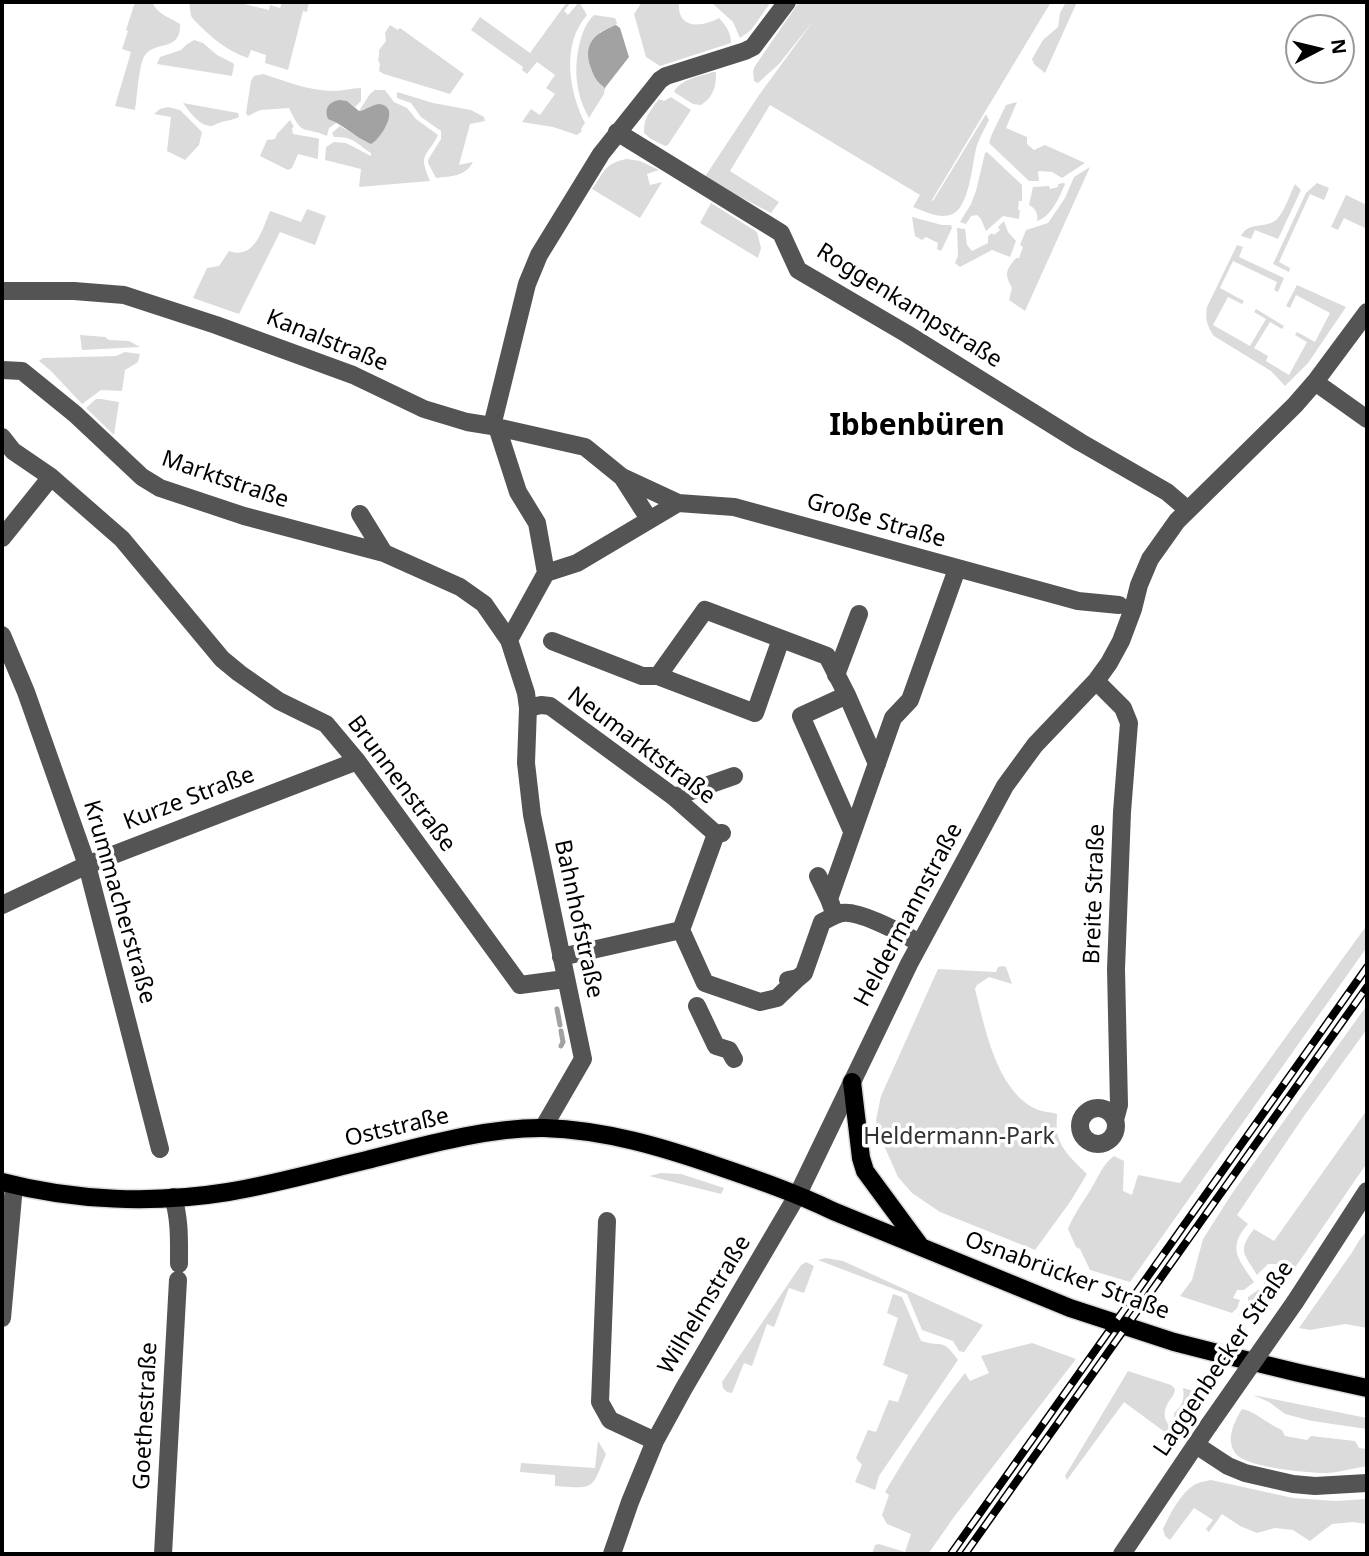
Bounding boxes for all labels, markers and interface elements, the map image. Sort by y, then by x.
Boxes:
north arrow [1285,14,1355,84]
text: N [1325,37,1353,56]
street label: Roggenkampstraße [811,238,1007,374]
street label: Kanalstraße [262,304,392,378]
district label: Ibbenbüren [829,408,1005,444]
street label: Marktstraße [158,445,292,515]
street label: Große Straße [803,488,949,554]
street label: Neumarktstraße [562,681,720,811]
street label: Brunnenstraße [341,711,461,857]
street label: Kurze Straße [120,761,258,837]
street label: Krummacherstraße [77,797,161,1007]
street label: Heldermannstraße [849,818,969,1012]
street label: Breite Straße [1079,823,1111,965]
street label: Bahnhofstraße [548,837,608,1001]
street label: Oststraße [342,1103,452,1153]
park label: Heldermann-Park [863,1123,1055,1151]
street label: Osnabrücker Straße [961,1226,1173,1326]
street label: Wilhelmstraße [653,1231,757,1379]
street label: Laggenbecker Straße [1148,1256,1300,1462]
street label: Goethestraße [128,1341,164,1491]

